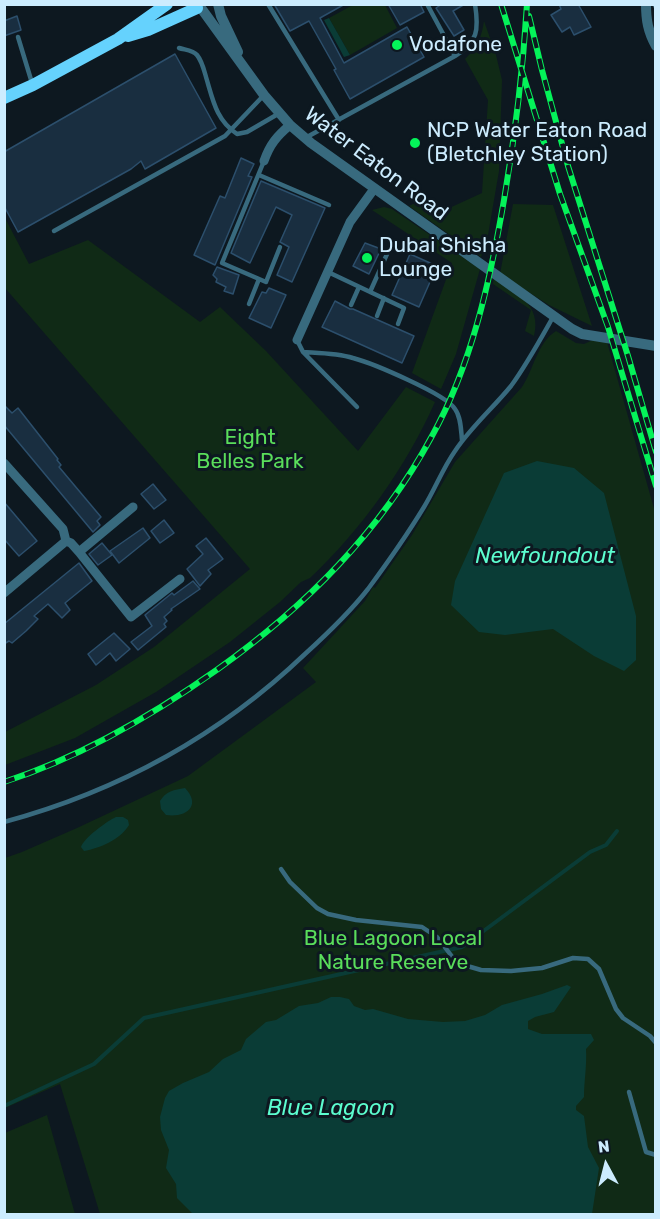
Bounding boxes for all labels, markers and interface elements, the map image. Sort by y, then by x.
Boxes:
place label: Vodafone [409,32,502,58]
marker: Vodafone [390,38,404,52]
street label: Water Eaton Road [299,102,453,226]
place label: NCP Water Eaton Road (Bletchley Station) [427,118,647,168]
marker: NCP Water Eaton Road (Bletchley Station) [408,136,422,150]
place label: Dubai Shisha Lounge [379,233,506,283]
marker: Dubai Shisha Lounge [360,251,374,265]
park label: Eight Belles Park [196,425,304,475]
water label: Newfoundout [475,544,615,570]
park label: Blue Lagoon Local Nature Reserve [304,926,482,976]
water label: Blue Lagoon [267,1096,395,1122]
north arrow [576,1135,636,1195]
text: N [597,1137,611,1157]

